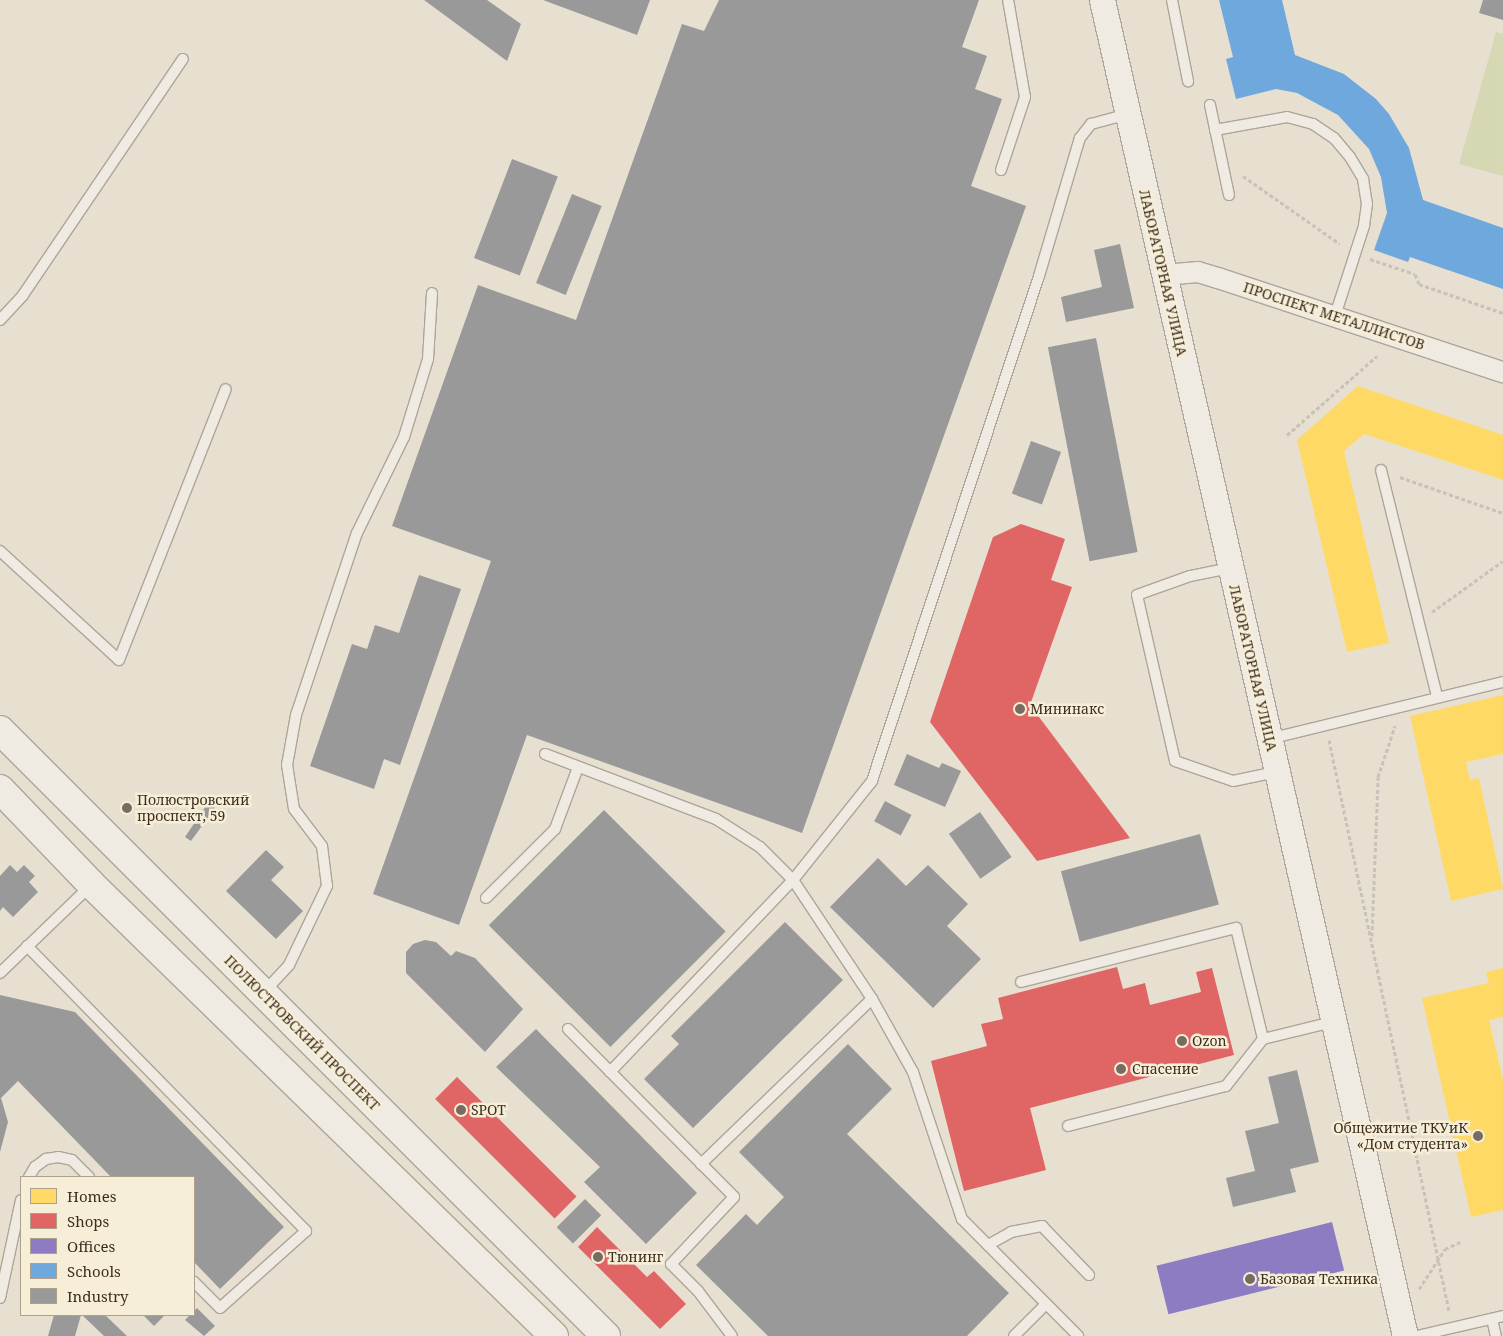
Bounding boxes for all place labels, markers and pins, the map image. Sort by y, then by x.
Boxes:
place label: Мининакс [1030,701,1104,717]
marker: Мининакс [1014,703,1026,715]
place label: Полюстровский проспект, 59 [137,792,249,824]
marker: Полюстровский проспект, 59 [121,802,133,814]
place label: Ozon [1192,1033,1227,1049]
marker: Ozon [1176,1035,1188,1047]
place label: Спасение [1132,1061,1198,1077]
marker: Спасение [1114,1062,1128,1076]
place label: SPOT [471,1102,506,1118]
marker: SPOT [455,1104,467,1116]
place label: Общежитие ТКУиК «Дом студента» [1333,1120,1468,1152]
marker: Общежитие ТКУиК «Дом студента» [1472,1130,1484,1142]
place label: Тюнинг [608,1249,663,1265]
marker: Тюнинг [592,1251,604,1263]
place label: Базовая Техника [1260,1271,1378,1287]
marker: Базовая Техника [1244,1273,1256,1285]

